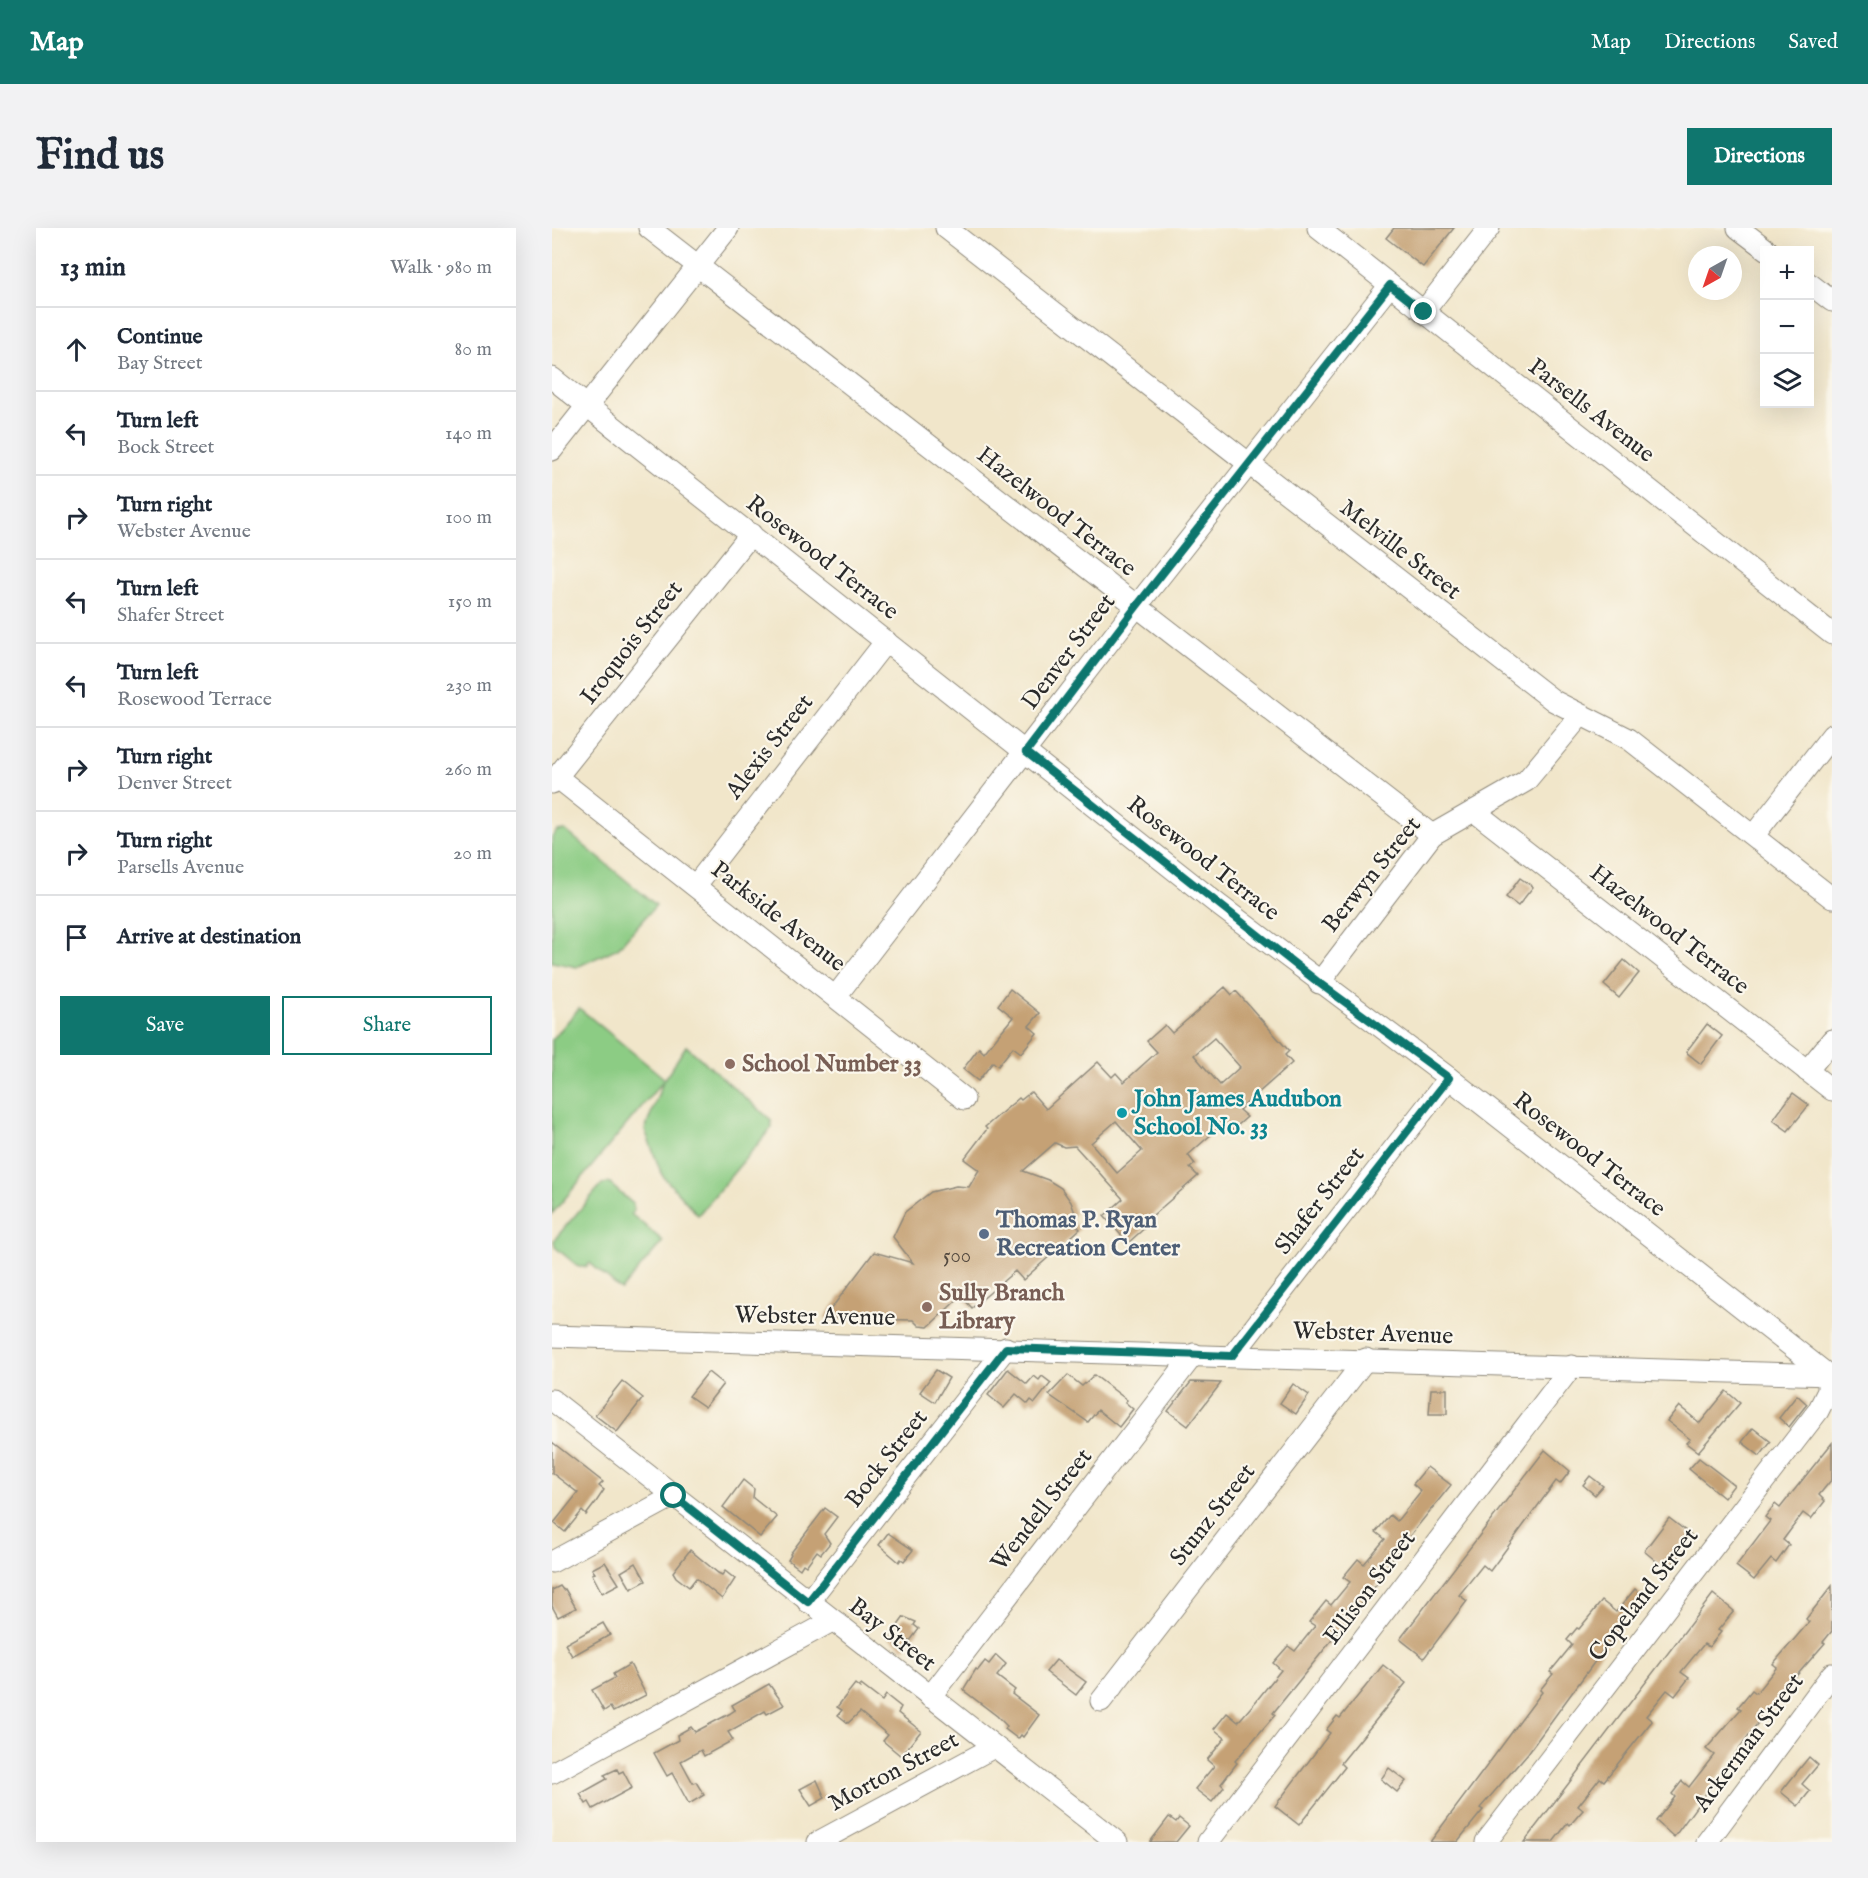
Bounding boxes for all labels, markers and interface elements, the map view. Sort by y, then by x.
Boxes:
text: Map [30,25,84,60]
text: Map [1591,29,1631,56]
text: Directions [1664,29,1755,56]
text: Saved [1788,29,1838,56]
button: Directions [1687,128,1832,185]
text: Find us [36,130,164,183]
north arrow [1688,246,1742,300]
map controls [1760,246,1814,408]
button: + [1760,246,1814,300]
text: 13 min [60,251,126,284]
text: Walk · 980 m [390,255,492,280]
route end [1410,298,1436,324]
button: − [1760,300,1814,354]
text: Continue [117,323,203,351]
icon: ahead [60,333,93,366]
text: 80 m [455,337,492,362]
text: Bay Street [117,351,203,376]
street label: Parsells Avenue [1521,352,1661,470]
button: layers [1760,354,1814,408]
text: Turn left [117,407,199,435]
icon: left [60,417,93,450]
text: 140 m [445,421,492,446]
text: Bock Street [117,435,214,460]
street label: Hazelwood Terrace [970,440,1142,584]
street label: Rosewood Terrace [739,489,905,627]
text: Turn right [117,491,212,519]
street label: Melville Street [1333,493,1467,607]
icon: right [60,501,93,534]
text: 100 m [445,505,492,530]
text: Webster Avenue [117,519,251,544]
text: Turn left [117,575,199,603]
street label: Iroquois Street [574,575,690,711]
icon: left [60,585,93,618]
street label: Denver Street [1015,588,1123,716]
text: 150 m [448,589,492,614]
text: Shafer Street [117,603,224,628]
text: Turn left [117,659,199,687]
icon: left [60,669,93,702]
text: 230 m [446,673,492,698]
text: Rosewood Terrace [117,687,272,712]
street label: Alexis Street [719,688,821,807]
text: Turn right [117,743,212,771]
icon: right [60,753,93,786]
text: 260 m [445,757,492,782]
text: Denver Street [117,771,232,796]
street label: Rosewood Terrace [1120,790,1286,928]
street label: Berwyn Street [1316,810,1428,940]
text: Turn right [117,827,212,855]
icon: right [60,837,93,870]
text: 20 m [453,841,492,866]
text: Parsells Avenue [117,855,244,880]
street label: Parkside Avenue [704,855,852,979]
street label: Hazelwood Terrace [1583,858,1755,1002]
icon: arrive [60,921,93,954]
text: Arrive at destination [117,923,301,951]
button: Save [60,996,270,1055]
button: Share [282,996,492,1055]
place label: School Number 33 [742,1049,922,1080]
marker: School Number 33 [723,1057,737,1071]
place label: John James Audubon School No. 33 [1131,1084,1342,1143]
street label: Rosewood Terrace [1506,1086,1672,1224]
marker: John James Audubon School No. 33 [1115,1106,1129,1120]
street label: Shafer Street [1268,1141,1372,1261]
place label: Thomas P. Ryan Recreation Center [995,1205,1180,1264]
marker: Thomas P. Ryan Recreation Center [977,1227,991,1241]
house number: 500 [943,1243,971,1270]
place label: Sully Branch Library [939,1278,1065,1337]
street label: Webster Avenue [734,1300,896,1334]
marker: Sully Branch Library [920,1300,934,1314]
street label: Webster Avenue [1292,1316,1454,1352]
street label: Bock Street [839,1403,935,1515]
street label: Wendell Street [984,1442,1100,1578]
street label: Stunz Street [1163,1457,1263,1573]
route start [660,1482,686,1508]
street label: Copeland Street [1582,1522,1706,1668]
street label: Ellison Street [1317,1525,1423,1651]
street label: Bay Street [842,1591,942,1679]
street label: Ackerman Street [1686,1668,1811,1819]
street label: Morton Street [824,1725,964,1819]

